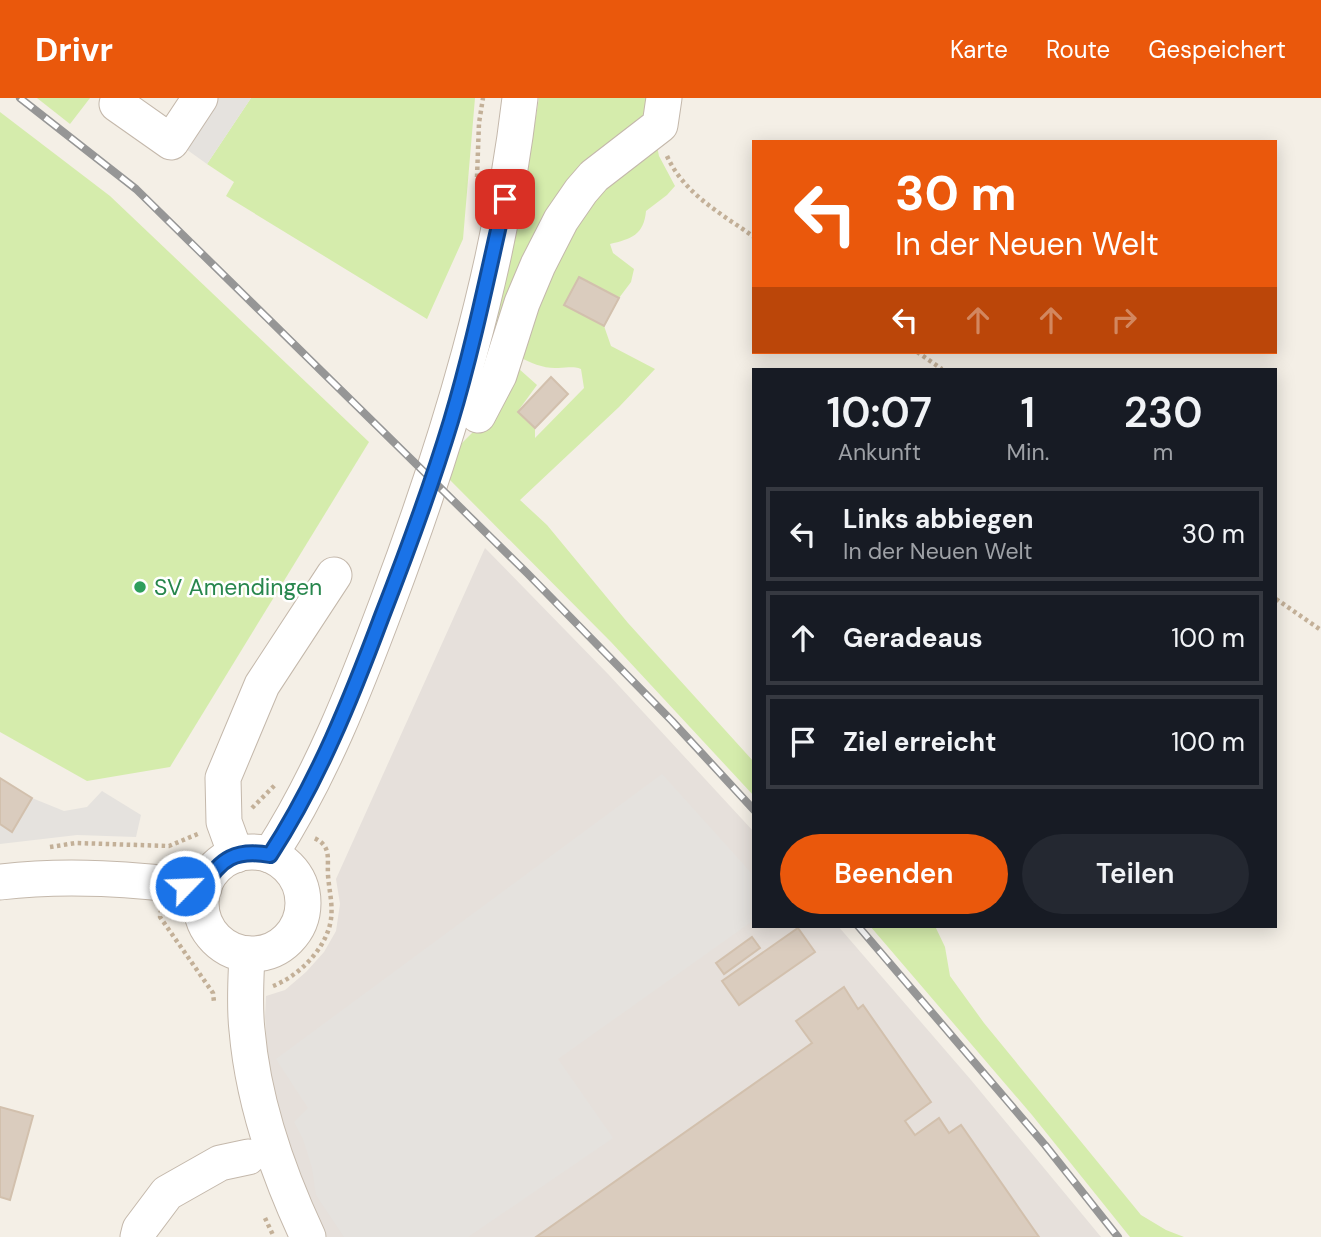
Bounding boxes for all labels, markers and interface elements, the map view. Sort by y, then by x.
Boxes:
text: Drivr [35,28,113,71]
text: Karte [950,34,1008,65]
text: Route [1046,34,1110,65]
text: Gespeichert [1148,34,1286,65]
text: 30 m [895,161,1017,225]
icon: left [780,168,871,259]
pin [475,169,535,229]
icon: arrive [486,180,524,218]
text: In der Neuen Welt [895,223,1159,265]
icon: left [886,301,924,339]
icon: ahead [959,301,997,339]
icon: ahead [1032,301,1070,339]
icon: right [1105,301,1143,339]
text: 10:07 [827,385,932,440]
text: 1 [1021,385,1035,440]
text: 230 [1124,385,1202,440]
text: Ankunft [838,437,921,467]
text: Min. [1007,437,1049,467]
text: m [1153,437,1173,467]
text: Links abbiegen [843,502,1033,536]
icon: left [784,515,822,553]
text: 30 m [1182,517,1245,551]
text: In der Neuen Welt [843,536,1033,566]
place label: SV Amendingen [154,572,322,602]
marker: SV Amendingen [132,579,148,595]
icon: ahead [784,619,822,657]
text: Geradeaus [843,621,983,655]
text: 100 m [1171,621,1245,655]
icon: arrive [784,723,822,761]
text: Ziel erreicht [843,725,996,759]
text: 100 m [1171,725,1245,759]
button: Beenden [780,834,1008,914]
button: Teilen [1022,834,1249,914]
position arrow [148,849,222,923]

